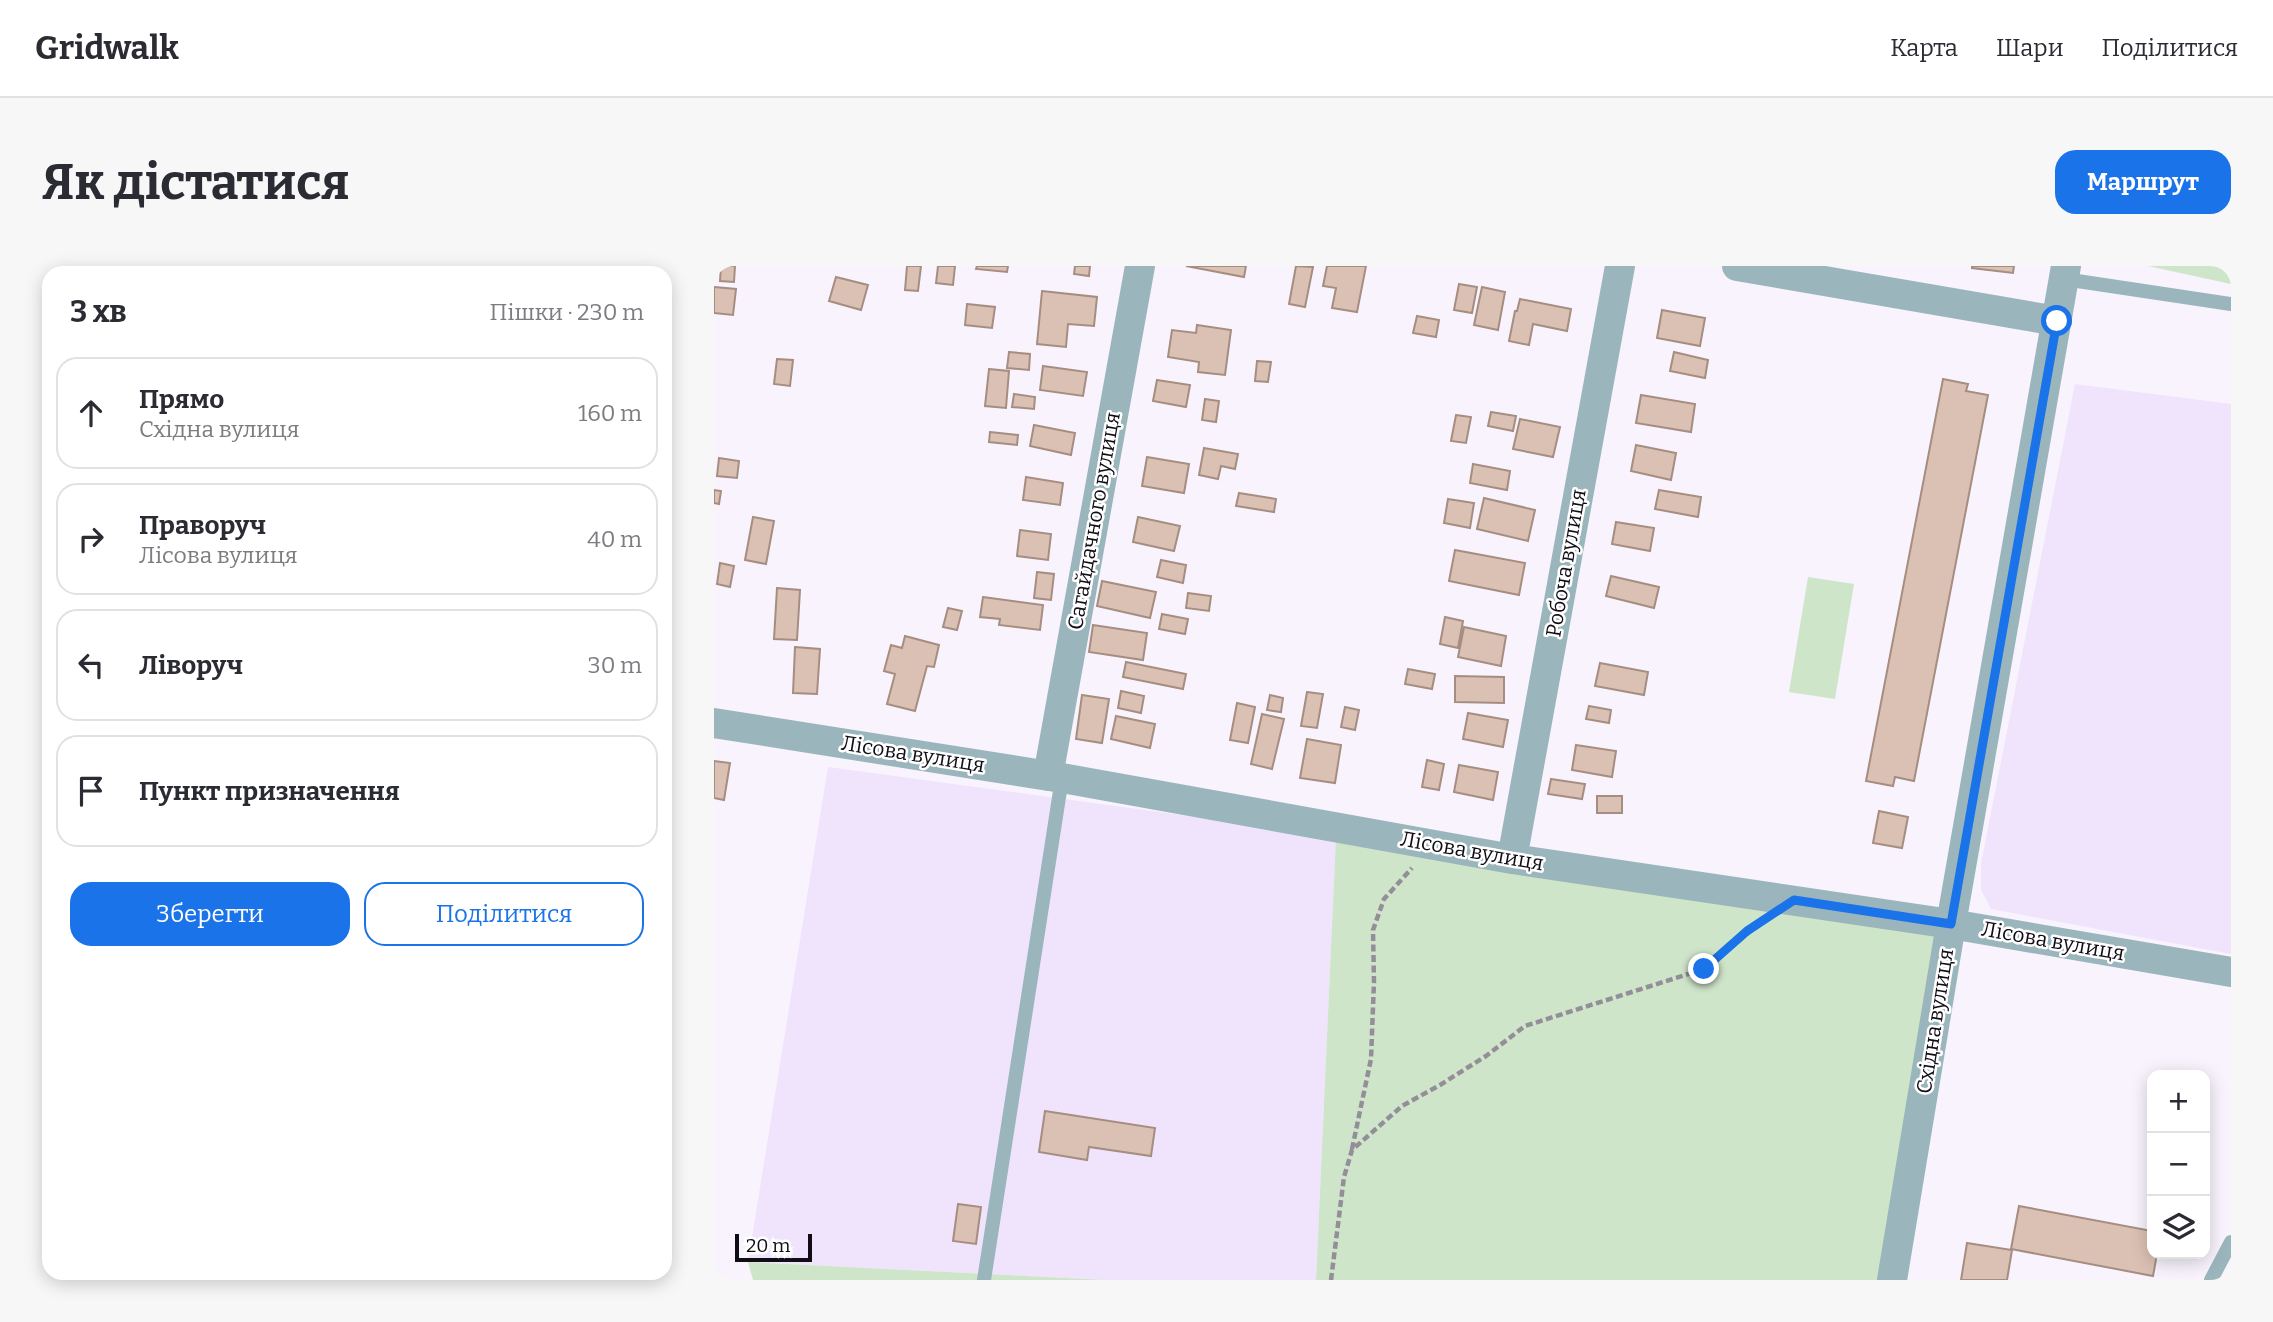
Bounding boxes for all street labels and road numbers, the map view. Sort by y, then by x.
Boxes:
street label: Сагайдачного вулиця [1062,410,1126,632]
street label: Робоча вулиця [1540,487,1592,639]
street label: Лісова вулиця [839,730,987,778]
street label: Лісова вулиця [1398,826,1546,876]
street label: Лісова вулиця [1979,916,2127,966]
street label: Східна вулиця [1911,947,1959,1095]

